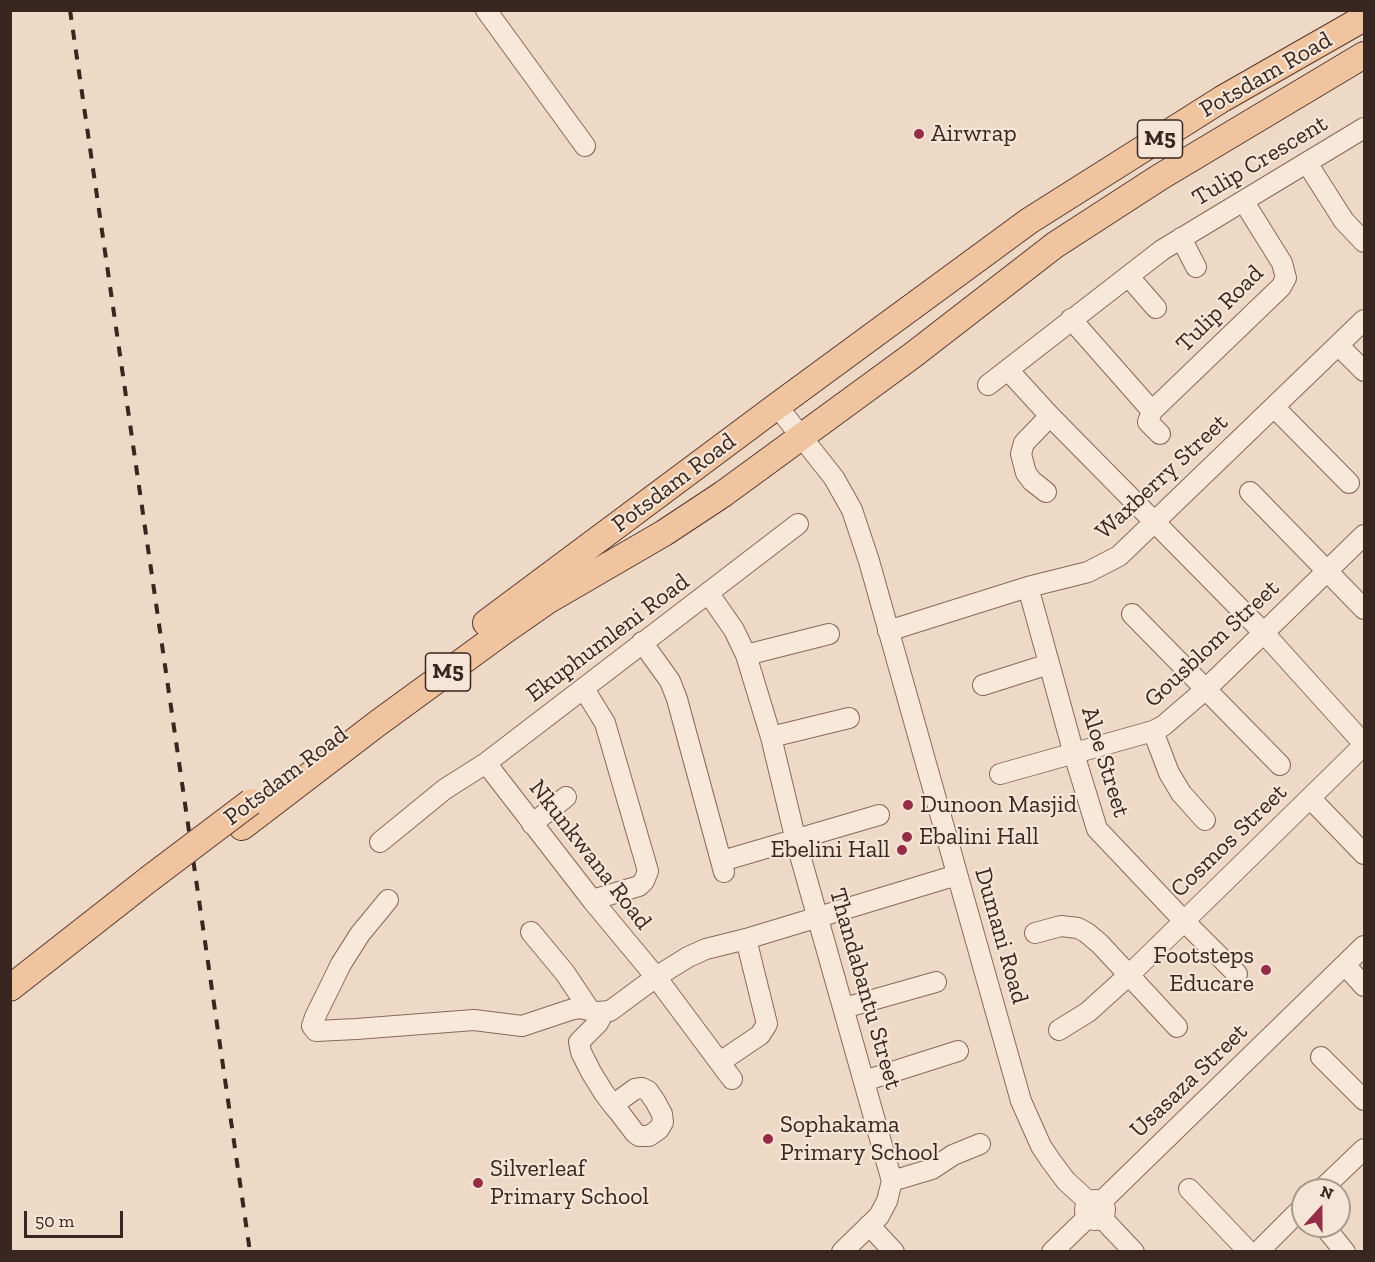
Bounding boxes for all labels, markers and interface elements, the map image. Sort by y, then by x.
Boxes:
street label: Potsdam Road [1195,26,1337,124]
street label: Tulip Crescent [1187,109,1333,213]
place label: Airwrap [931,120,1017,148]
road number: M5 [1138,120,1182,158]
marker: Airwrap [912,127,926,141]
street label: Tulip Road [1170,259,1270,359]
street label: Waxberry Street [1090,408,1234,546]
street label: Potsdam Road [606,427,742,539]
street label: Ekuphumleni Road [521,568,695,708]
street label: Gousblom Street [1139,574,1285,714]
road number: M5 [426,653,470,691]
street label: Aloe Street [1075,703,1135,821]
street label: Potsdam Road [218,720,354,832]
street label: Nkunkwana Road [523,774,657,936]
street label: Cosmos Street [1165,778,1293,904]
place label: Dunoon Masjid [920,791,1077,819]
marker: Dunoon Masjid [901,798,915,812]
place label: Ebalini Hall [919,823,1039,851]
marker: Ebalini Hall [900,830,914,844]
place label: Ebelini Hall [771,836,890,864]
marker: Ebelini Hall [895,843,909,857]
street label: Dumani Road [968,865,1034,1007]
street label: Thandabantu Street [823,885,907,1093]
place label: Footsteps Educare [1153,942,1254,998]
marker: Footsteps Educare [1259,963,1273,977]
street label: Usasaza Street [1124,1018,1254,1144]
place label: Sophakama Primary School [780,1111,939,1167]
marker: Sophakama Primary School [761,1132,775,1146]
place label: Silverleaf Primary School [490,1155,649,1211]
marker: Silverleaf Primary School [471,1176,485,1190]
north arrow [1291,1178,1351,1238]
text: N [1318,1182,1336,1204]
scale bar [27,1199,126,1237]
text: 50 m [35,1210,74,1232]

